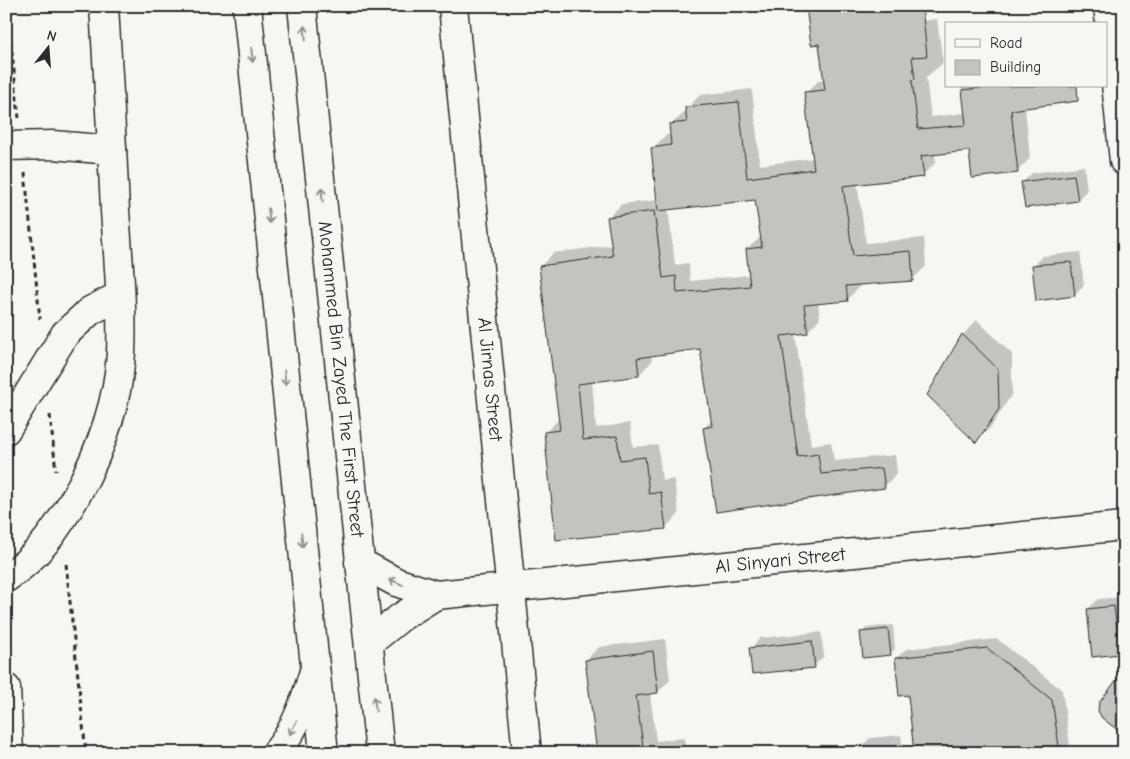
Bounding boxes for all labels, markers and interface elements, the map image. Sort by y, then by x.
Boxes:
north arrow [22,22,72,72]
legend [945,22,1108,88]
one-way arrow [300,25,310,41]
text: N [45,27,59,46]
text: Road [990,34,1022,52]
one-way arrow [247,46,257,62]
text: Building [990,58,1041,76]
one-way arrow [317,187,327,203]
one-way arrow [264,208,274,224]
street label: Mohammed Bin Zayed The First Street [314,220,368,539]
street label: Al Jirnas Street [473,316,507,443]
one-way arrow [281,370,290,386]
one-way arrow [297,531,307,547]
street label: Al Sinyari Street [714,543,847,578]
one-way arrow [389,576,404,586]
one-way arrow [371,697,380,713]
one-way arrow [287,721,297,736]

